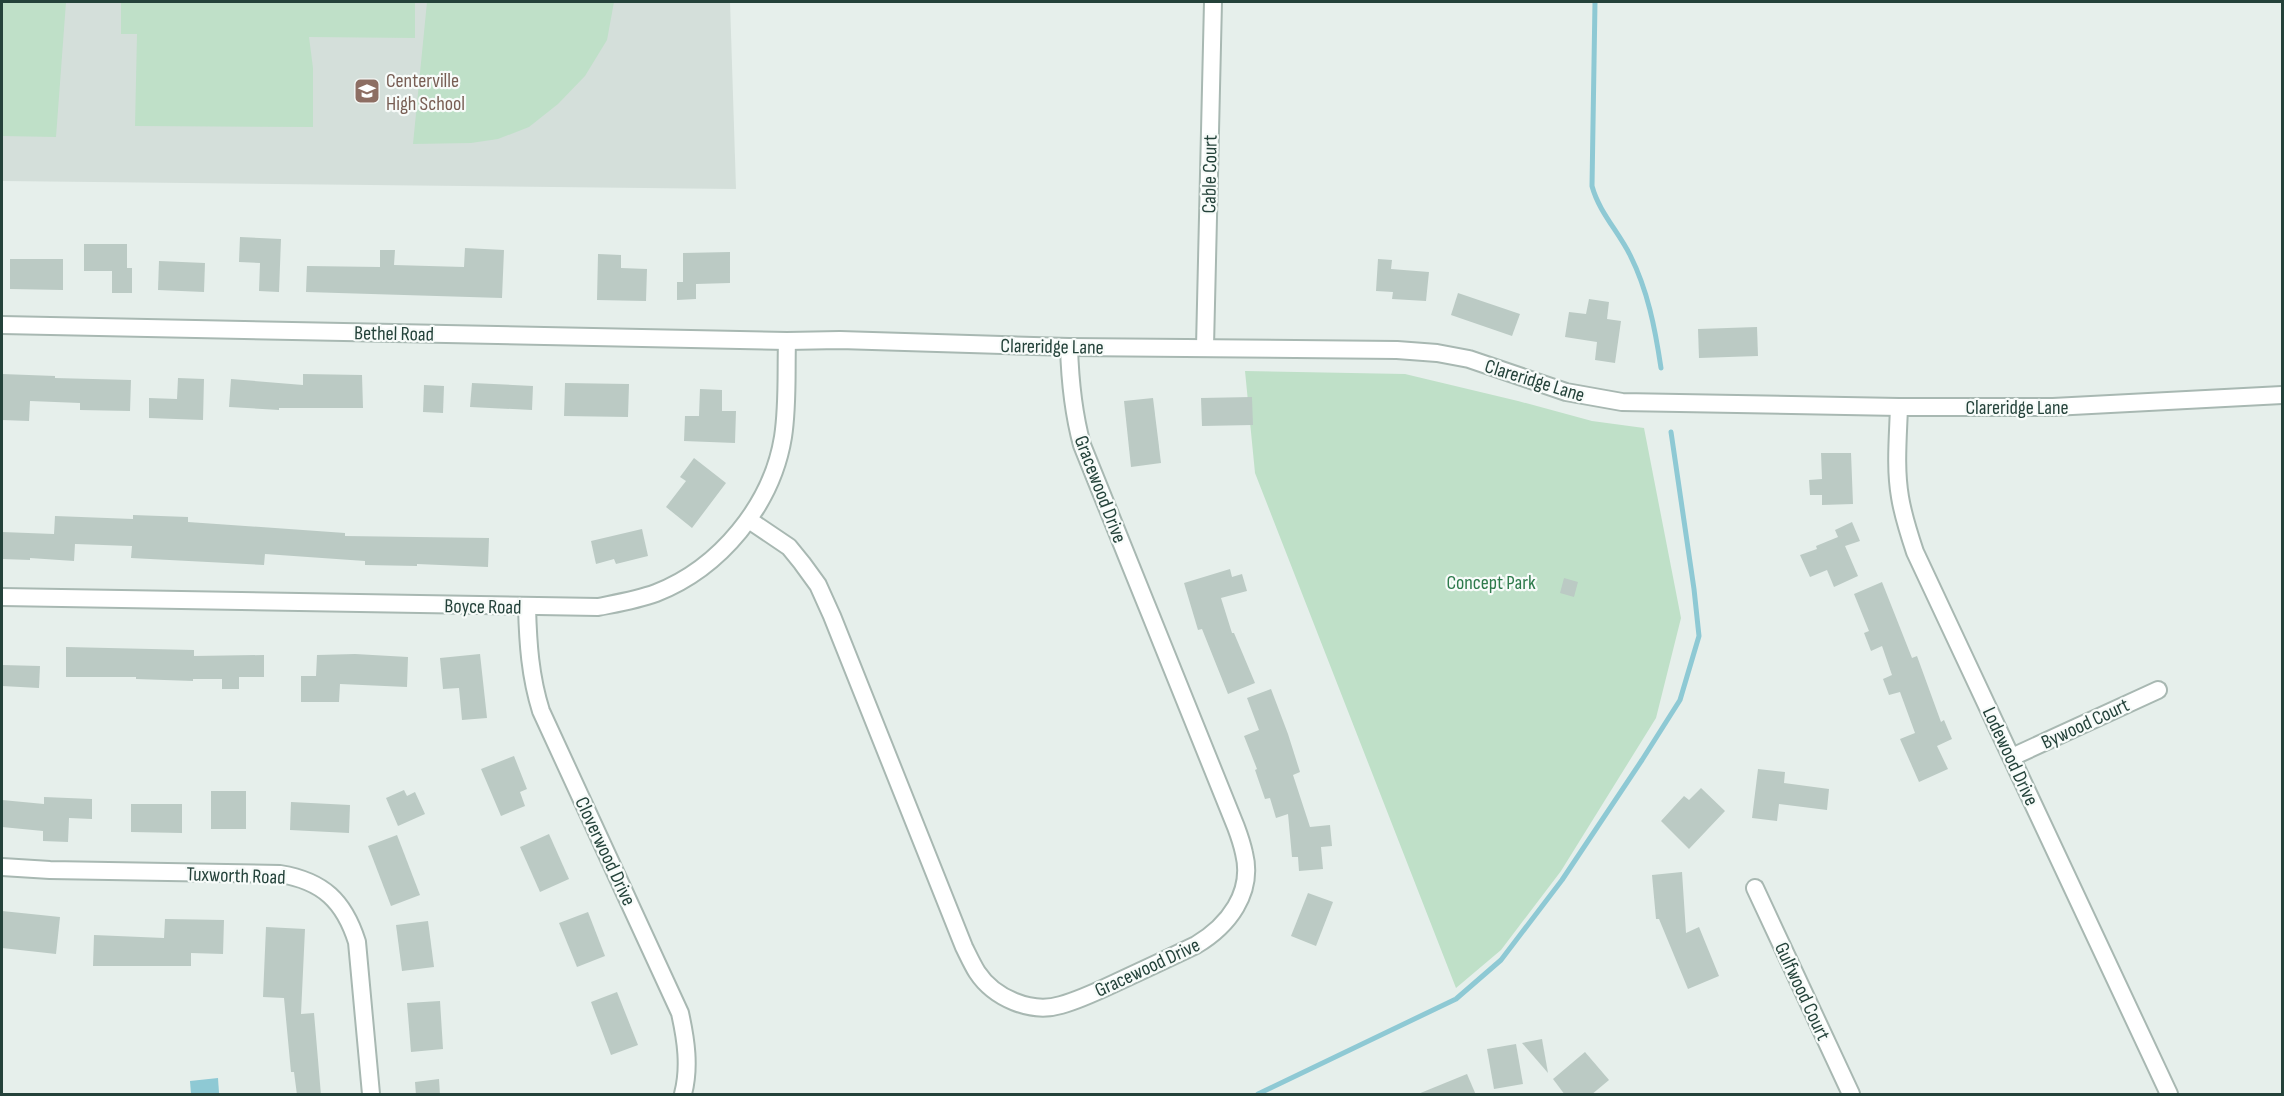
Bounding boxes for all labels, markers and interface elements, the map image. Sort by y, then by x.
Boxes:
place label: Centerville High School [386,69,465,116]
school or university icon: Centerville High School [352,76,382,106]
street label: Cable Court [1197,135,1223,214]
street label: Bethel Road [354,321,434,347]
street label: Clareridge Lane [1000,334,1104,360]
street label: Clareridge Lane [1482,354,1588,408]
street label: Clareridge Lane [1965,396,2069,420]
street label: Gracewood Drive [1069,432,1132,547]
park label: Concept Park [1446,571,1536,595]
street label: Boyce Road [444,594,522,620]
street label: Bywood Court [2038,693,2133,755]
street label: Lodewood Drive [1977,703,2043,810]
street label: Cloverwood Drive [569,793,641,910]
street label: Tuxworth Road [186,862,286,890]
street label: Gracewood Drive [1091,933,1204,1003]
street label: Gulfwood Court [1769,939,1835,1044]

